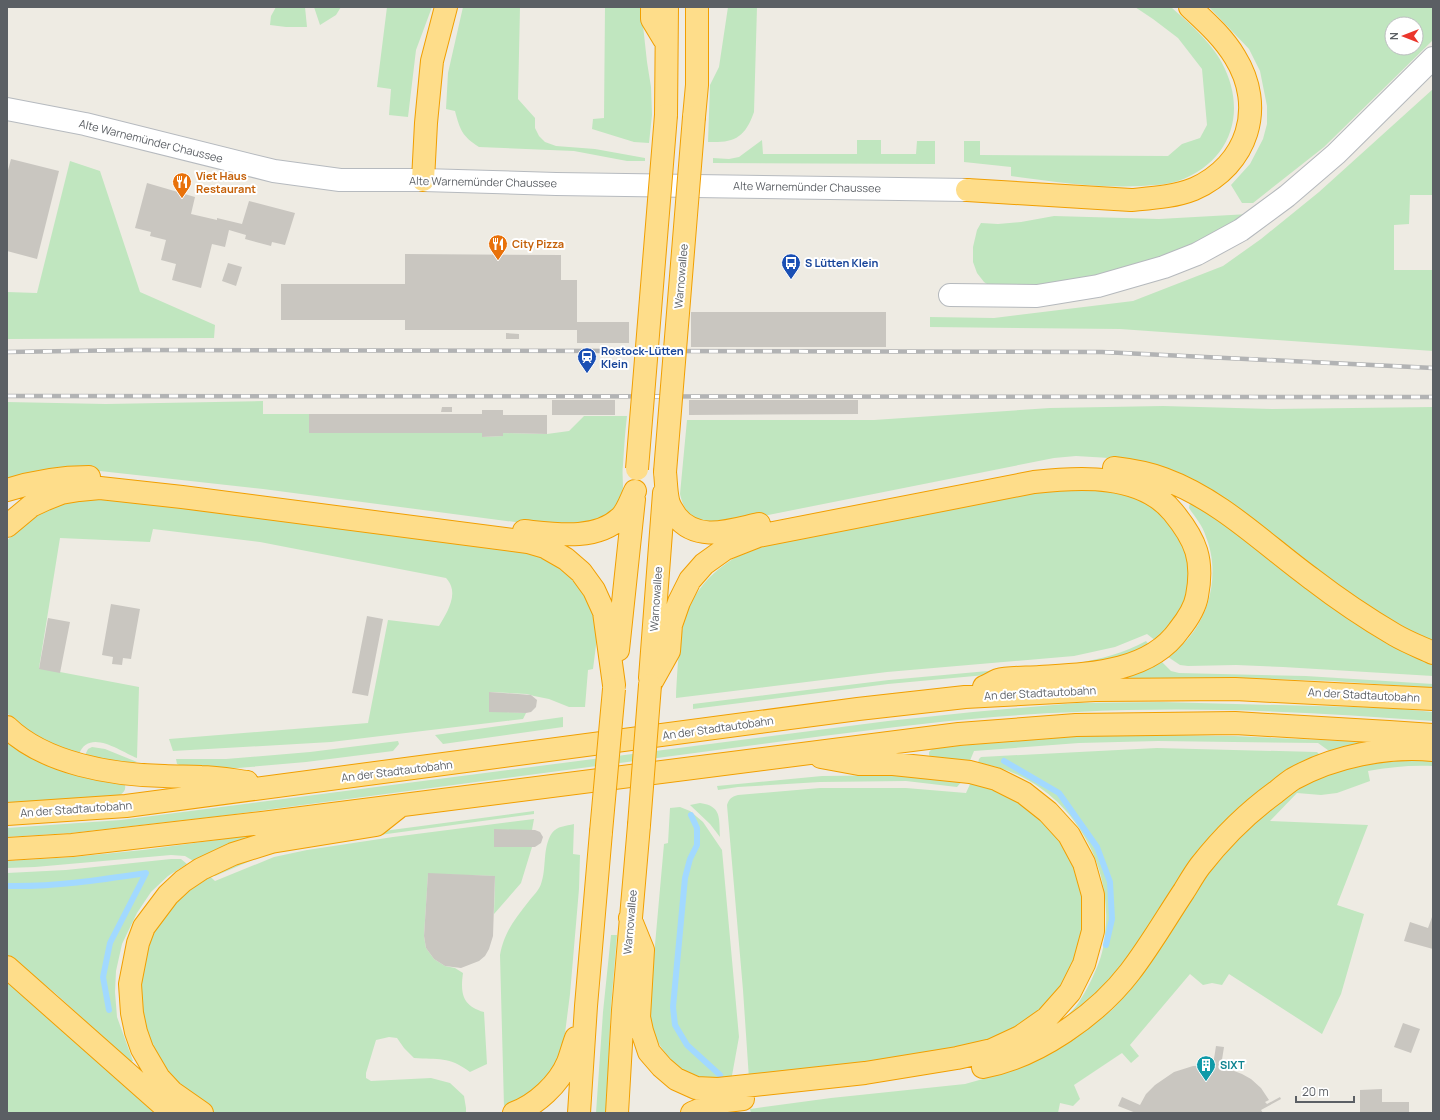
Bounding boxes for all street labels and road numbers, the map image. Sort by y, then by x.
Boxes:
street label: Alte Warnemünder Chaussee [78,115,225,166]
street label: Alte Warnemünder Chaussee [409,173,558,190]
street label: Alte Warnemünder Chaussee [733,178,882,195]
street label: Warnowallee [670,242,691,309]
street label: Warnowallee [646,566,665,632]
street label: An der Stadtautobahn [984,682,1096,703]
street label: An der Stadtautobahn [1308,684,1420,705]
street label: An der Stadtautobahn [661,712,774,743]
street label: An der Stadtautobahn [340,756,453,785]
street label: An der Stadtautobahn [20,797,132,820]
street label: Warnowallee [619,888,640,955]

